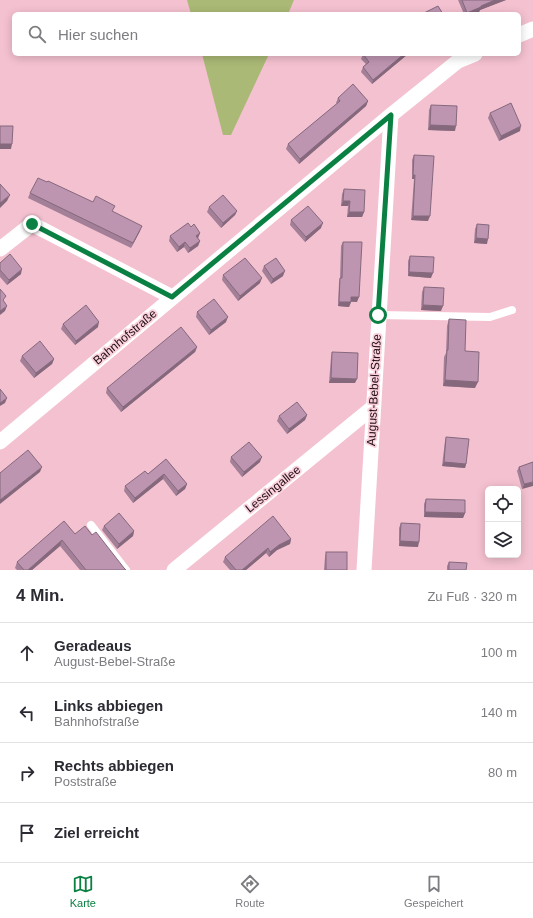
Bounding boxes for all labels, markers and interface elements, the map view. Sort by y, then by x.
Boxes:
search box [12,12,521,56]
icon: search [26,23,48,45]
text: Hier suchen [58,26,138,43]
route end [23,215,41,233]
street label: Bahnhofstraße [90,306,160,368]
route start [369,306,387,324]
street label: August-Bebel-Straße [364,333,384,446]
street label: Lessingallee [243,462,304,515]
map controls [485,486,521,558]
button: locate [485,486,521,522]
button: layers [485,522,521,558]
text: 4 Min. [16,586,64,605]
text: Zu Fuß · 320 m [427,589,517,604]
text: Geradeaus [54,637,132,654]
icon: ahead [16,642,38,664]
text: 100 m [481,645,517,660]
text: August-Bebel-Straße [54,654,175,669]
text: Links abbiegen [54,697,163,714]
icon: left [16,702,38,724]
text: 140 m [481,705,517,720]
text: Bahnhofstraße [54,714,139,729]
text: Rechts abbiegen [54,757,174,774]
icon: right [16,762,38,784]
text: 80 m [488,765,517,780]
text: Poststraße [54,774,117,789]
icon: arrive [16,822,38,844]
text: Ziel erreicht [54,824,139,841]
tab: Karte [70,873,96,909]
tab: Route [235,873,265,909]
tab: Gespeichert [404,873,463,909]

